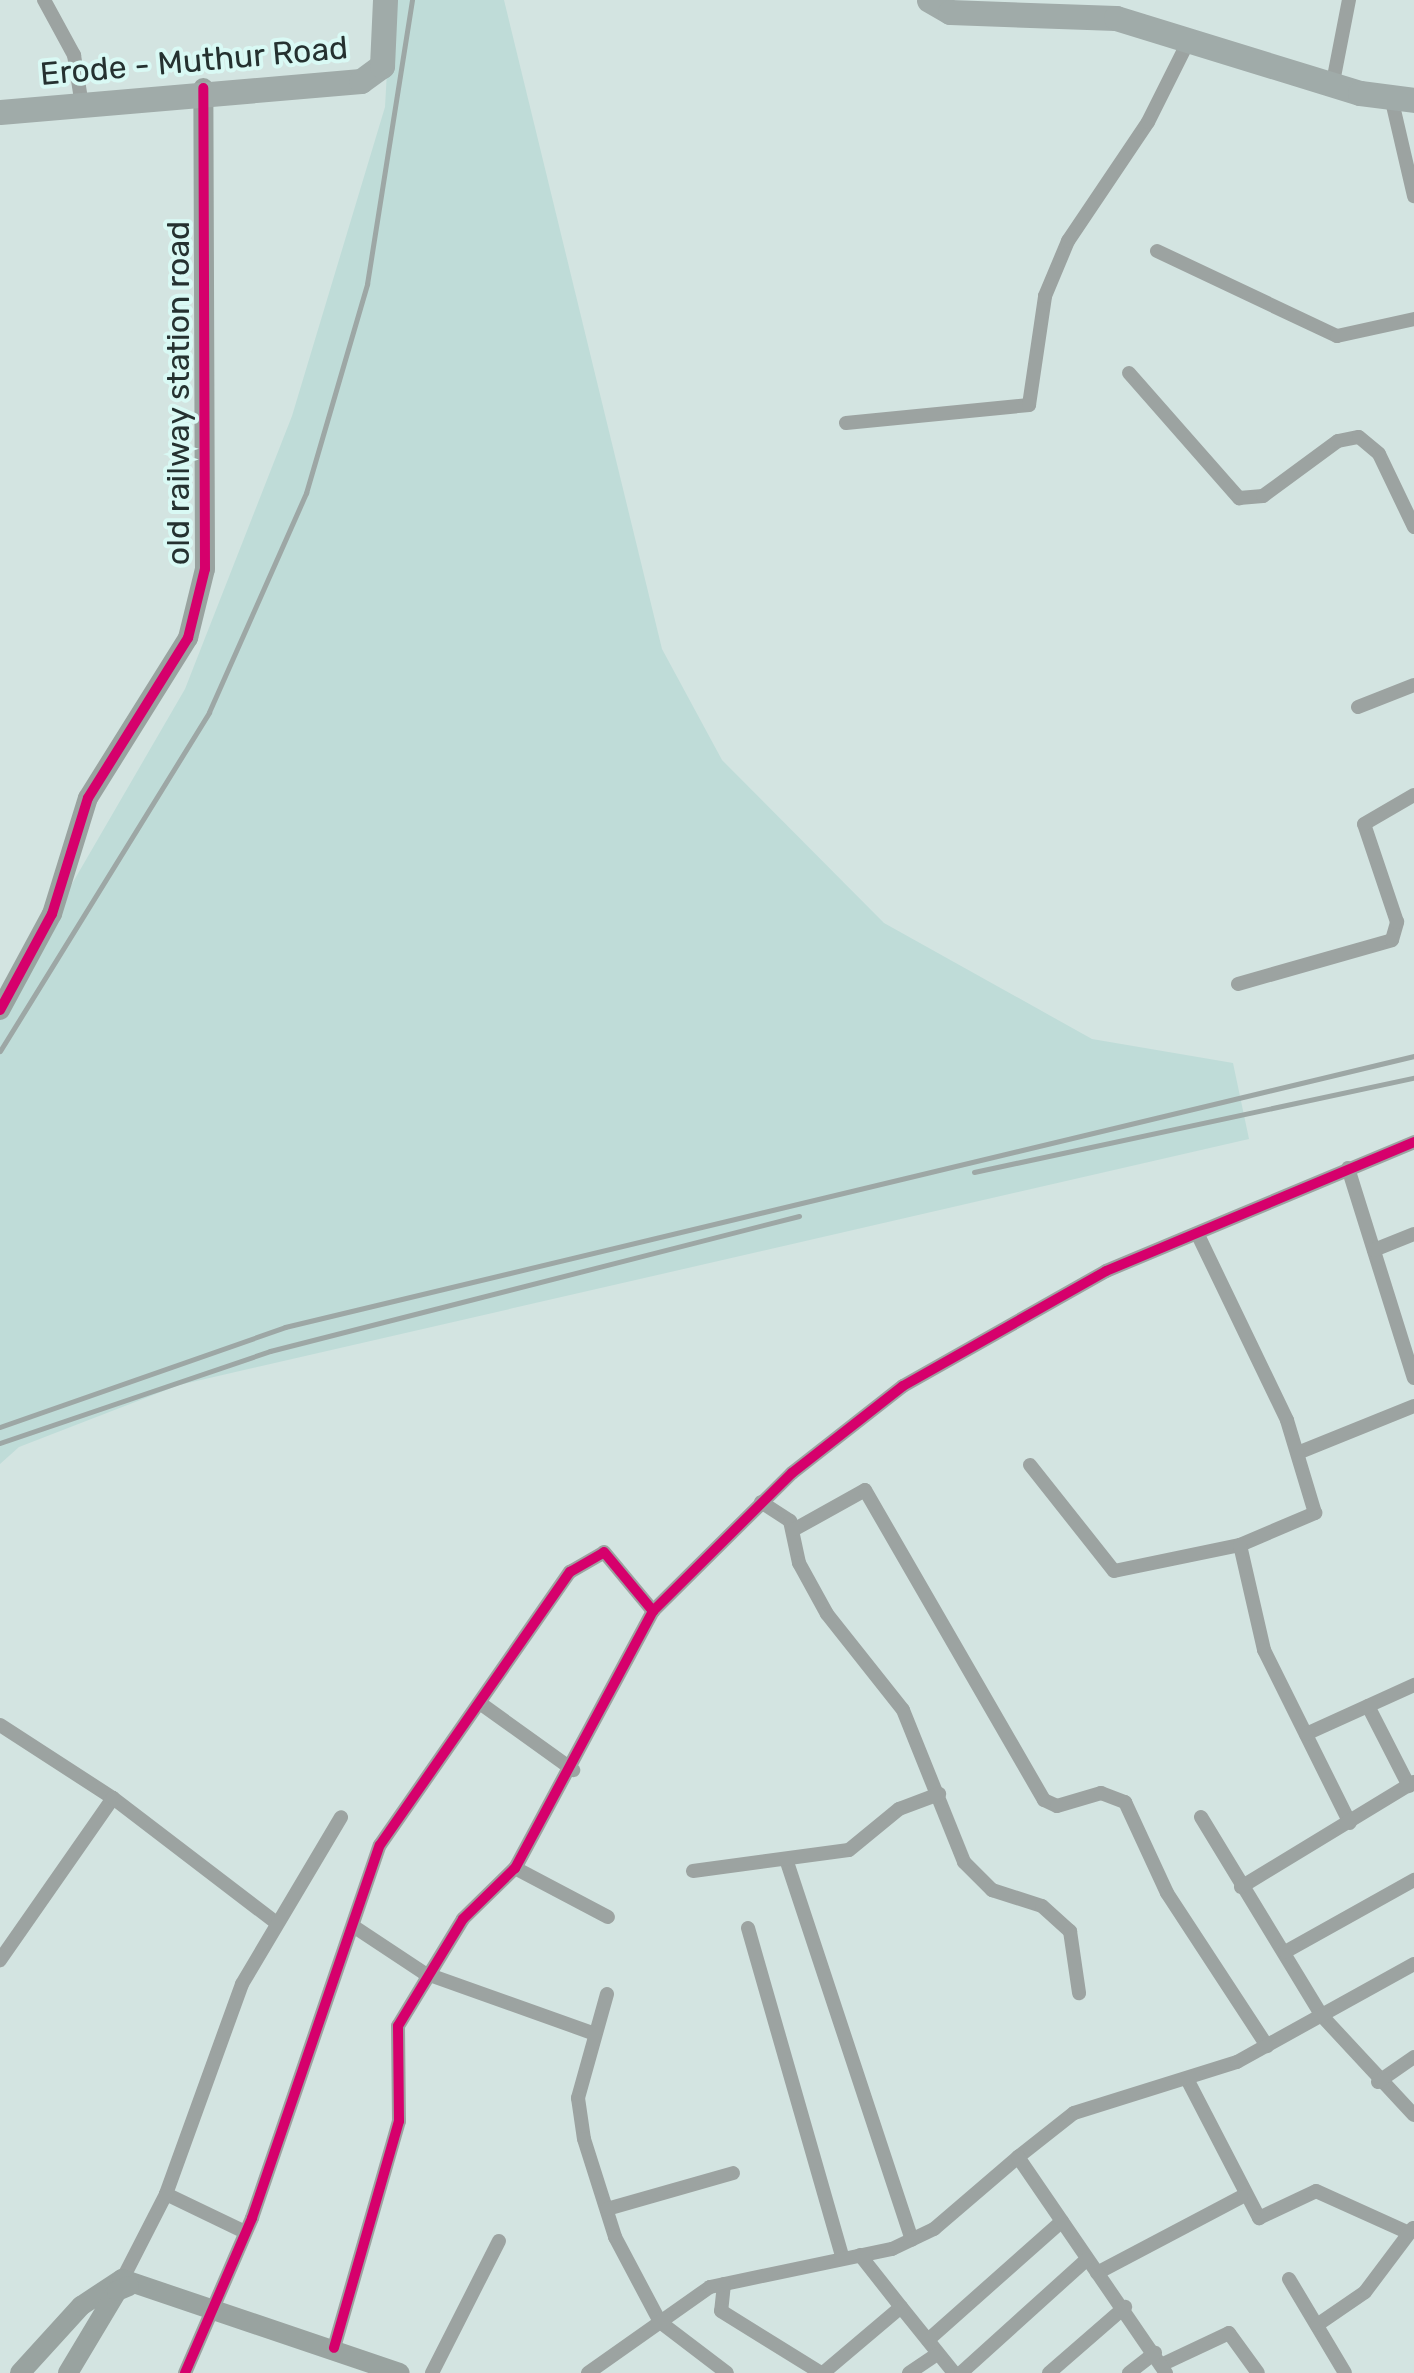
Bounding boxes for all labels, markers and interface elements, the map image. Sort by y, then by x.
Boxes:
street label: Erode - Muthur Road [38,28,350,94]
street label: old railway station road [159,220,197,566]

